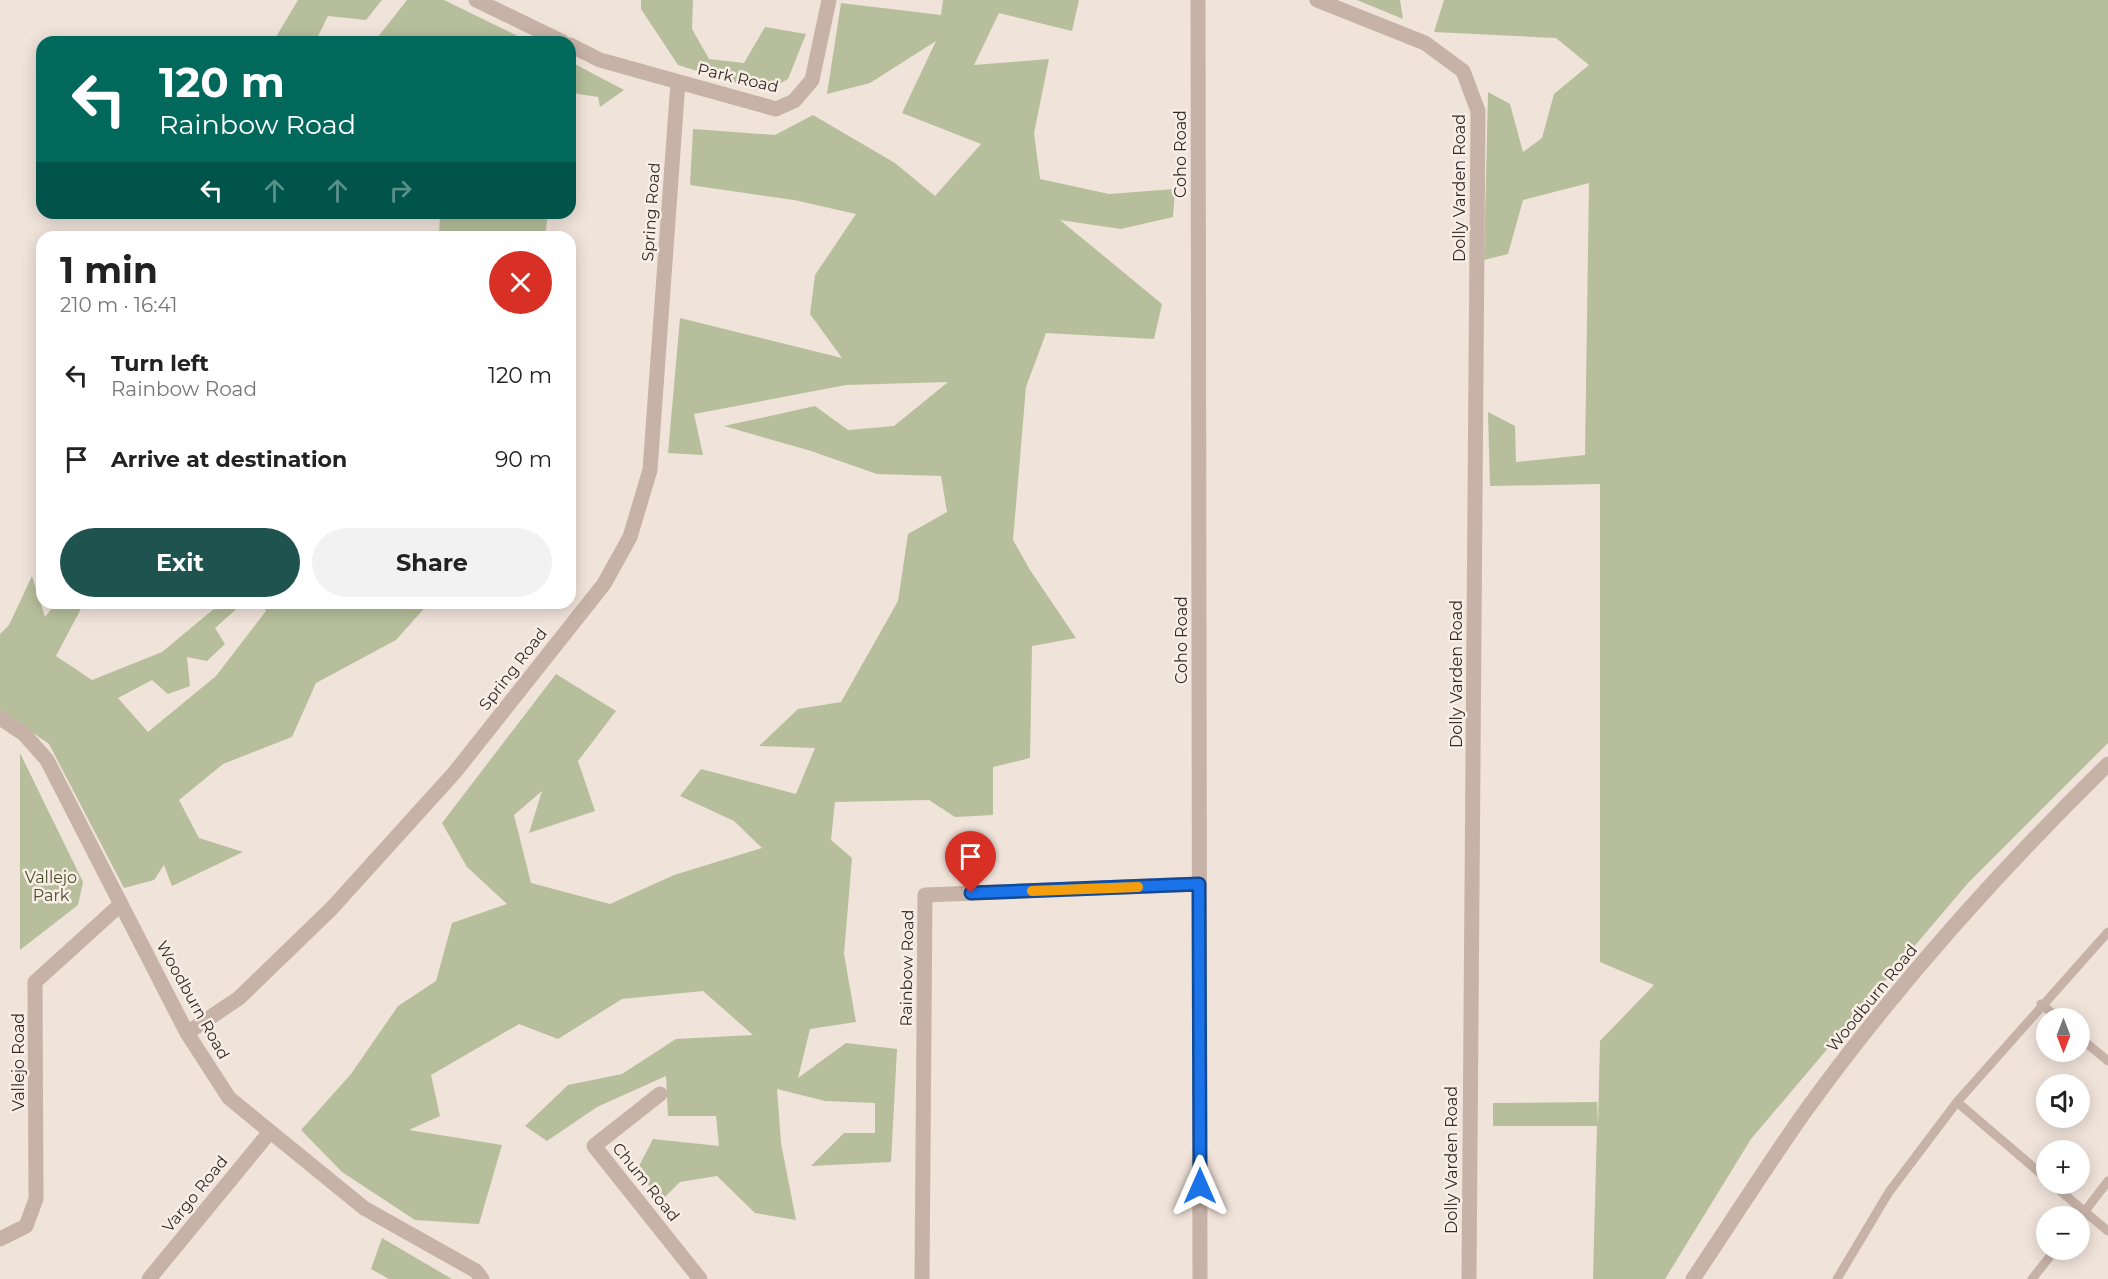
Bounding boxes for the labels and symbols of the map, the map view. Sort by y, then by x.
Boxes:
street label: Park Road [696,59,780,97]
street label: Coho Road [1171,110,1190,198]
street label: Dolly Varden Road [1450,114,1469,262]
street label: Spring Road [638,162,664,262]
street label: Coho Road [1172,596,1191,684]
street label: Dolly Varden Road [1447,600,1466,748]
street label: Spring Road [475,624,551,714]
pin [945,831,996,893]
park label: Vallejo Park [25,868,77,905]
street label: Rainbow Road [896,909,918,1027]
street label: Woodburn Road [153,937,233,1063]
street label: Woodburn Road [1823,941,1921,1055]
north arrow [2036,1008,2090,1062]
street label: Vallejo Road [9,1013,28,1111]
street label: Dolly Varden Road [1442,1086,1461,1234]
street label: Chum Road [608,1139,684,1225]
street label: Vargo Road [158,1152,232,1236]
position arrow [1168,1154,1232,1218]

